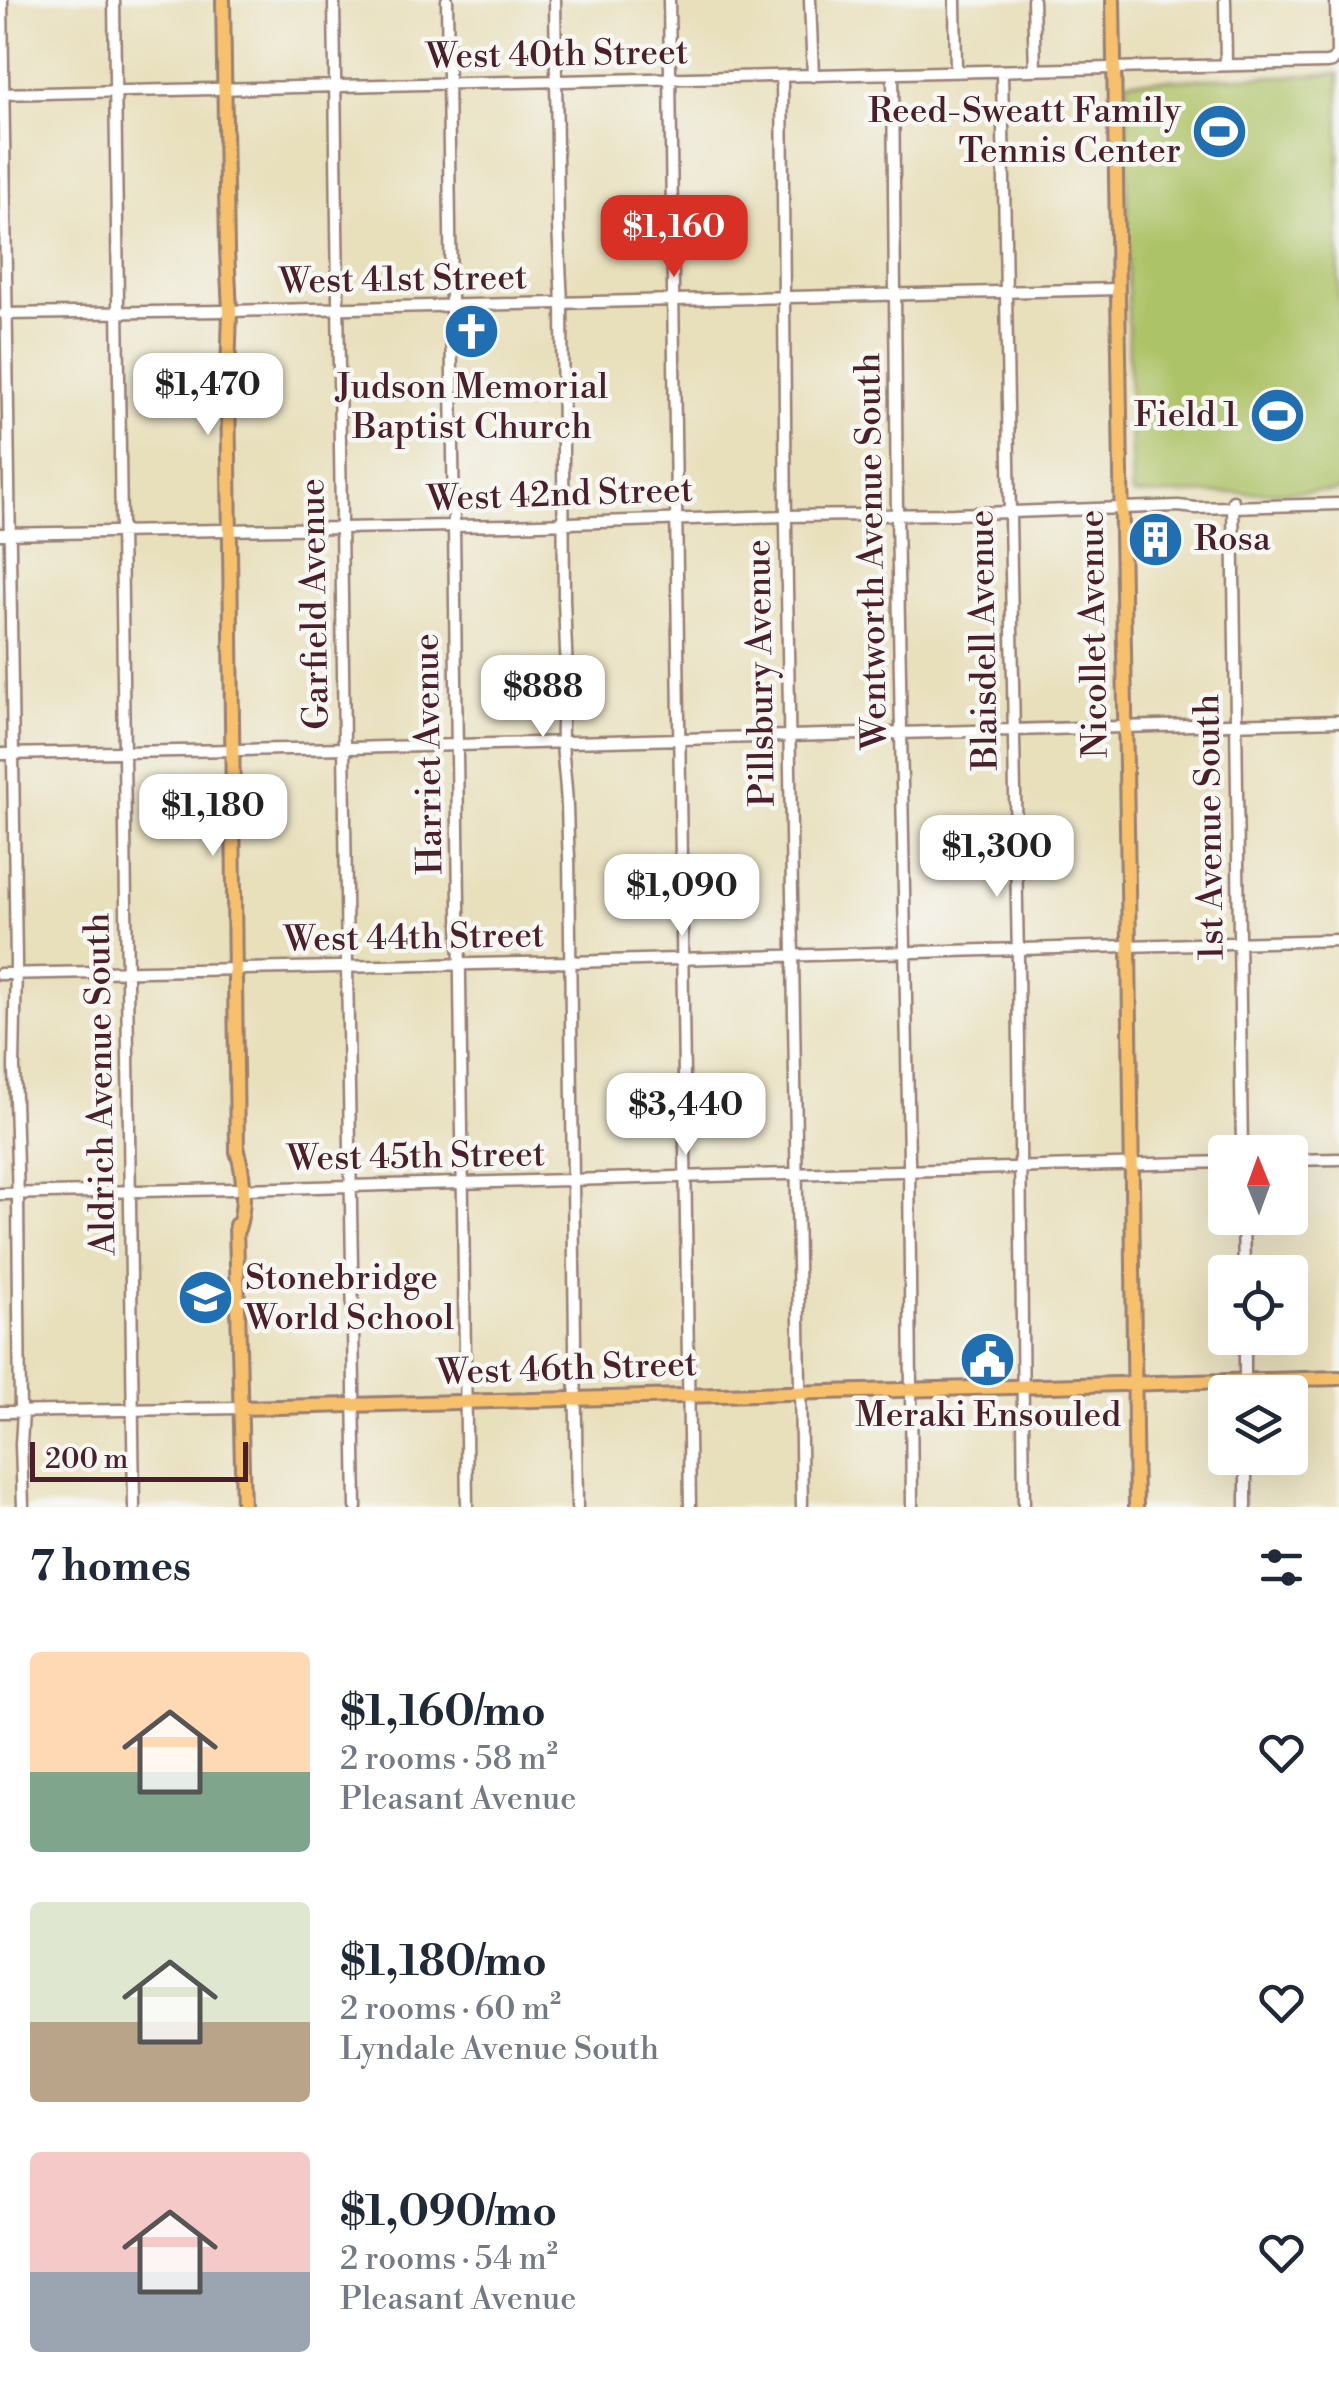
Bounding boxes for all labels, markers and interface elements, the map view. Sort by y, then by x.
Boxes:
street label: West 40th Street [424,31,689,79]
place label: Reed-Sweatt Family Tennis Center [868,90,1182,173]
sports icon: Reed-Sweatt Family Tennis Center [1190,101,1250,161]
pin: $1,160 [593,195,755,280]
text: $1,160 [623,207,725,247]
street label: West 41st Street [277,256,528,304]
church icon: Judson Memorial Baptist Church [442,301,502,361]
street label: Wentworth Avenue South [847,352,897,751]
pin: $1,470 [127,353,289,438]
text: $1,470 [155,365,261,405]
place label: Judson Memorial Baptist Church [334,366,608,449]
sports icon: Field 1 [1247,385,1307,445]
place label: Field 1 [1134,394,1238,437]
street label: West 42nd Street [425,469,694,521]
street label: Garfield Avenue [291,478,339,730]
street label: Blaisdell Avenue [960,509,1008,772]
street label: Nicollet Avenue [1070,509,1118,759]
building icon: Rosa [1125,509,1185,569]
place label: Rosa [1194,518,1271,561]
street label: Pillsbury Avenue [737,539,785,807]
street label: Harriet Avenue [405,633,453,875]
pin: $888 [484,655,602,740]
text: $888 [503,667,583,707]
street label: 1st Avenue South [1186,693,1234,960]
pin: $1,180 [132,774,294,859]
text: $1,180 [161,786,265,826]
pin: $1,300 [916,815,1078,900]
text: $1,300 [942,827,1052,867]
pin: $1,090 [601,854,763,939]
text: $1,090 [626,866,738,906]
street label: Aldrich Avenue South [77,912,126,1257]
street label: West 44th Street [282,914,545,962]
pin: $3,440 [605,1073,767,1158]
text: $3,440 [629,1085,743,1125]
street label: West 45th Street [285,1133,546,1181]
north arrow [1208,1135,1308,1235]
map controls [1208,1135,1308,1475]
button: locate [1208,1255,1308,1355]
place label: Stonebridge World School [244,1257,454,1340]
school or university icon: Stonebridge World School [176,1268,236,1328]
public building icon: Meraki Ensouled [958,1329,1018,1389]
street label: West 46th Street [435,1343,698,1395]
button: layers [1208,1375,1308,1475]
place label: Meraki Ensouled [855,1394,1121,1437]
scale bar [30,1437,248,1482]
text: 200 m [45,1442,128,1477]
icon: filters [1254,1540,1309,1595]
text: 7 homes [30,1541,191,1594]
text: $1,160/mo [340,1686,546,1739]
icon: home [110,1692,230,1812]
icon: heart [1254,1725,1309,1780]
text: 2 rooms · 58 m² [340,1739,558,1779]
text: Pleasant Avenue [340,1779,576,1819]
text: $1,180/mo [340,1936,547,1989]
icon: home [110,1942,230,2062]
icon: heart [1254,1975,1309,2030]
text: 2 rooms · 60 m² [340,1989,561,2029]
text: Lyndale Avenue South [340,2029,659,2069]
text: $1,090/mo [340,2186,557,2239]
icon: home [110,2192,230,2312]
icon: heart [1254,2225,1309,2280]
text: 2 rooms · 54 m² [340,2239,558,2279]
text: Pleasant Avenue [340,2279,576,2319]

